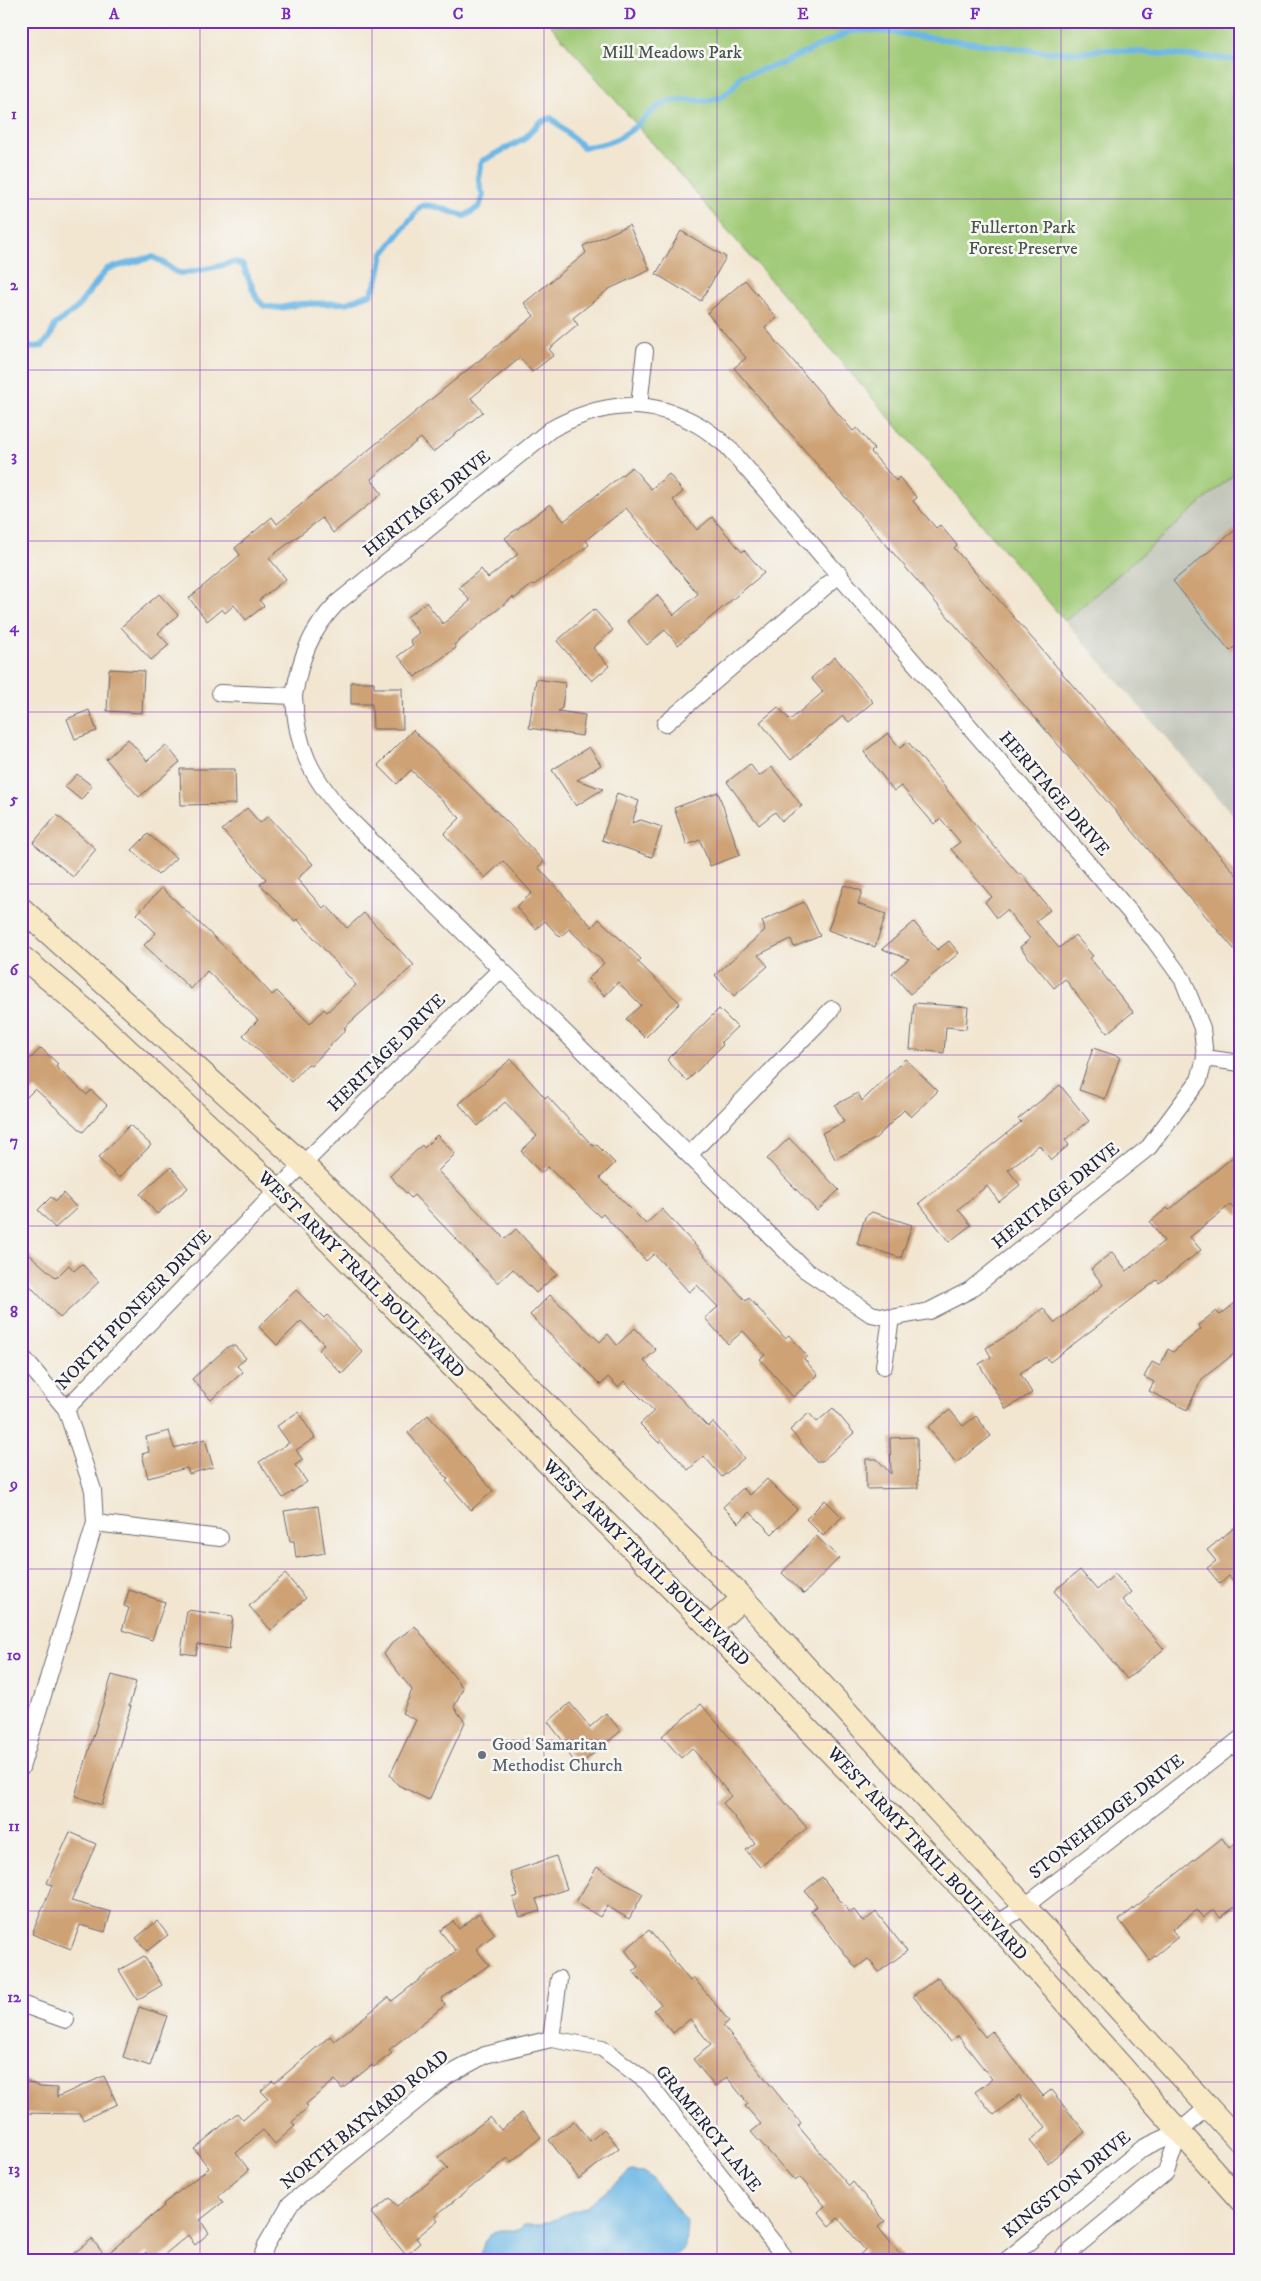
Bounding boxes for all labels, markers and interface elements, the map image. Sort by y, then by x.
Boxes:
text: A [108,4,120,24]
text: B [281,4,291,24]
text: C [453,4,463,24]
text: D [624,4,636,24]
text: E [797,4,809,24]
text: F [970,4,980,24]
text: G [1141,4,1153,24]
park label: Mill Meadows Park [602,42,742,64]
text: 1 [11,104,17,124]
park label: Fullerton Park Forest Preserve [968,217,1078,260]
text: 2 [10,275,19,295]
text: 3 [11,446,17,466]
street label: HERITAGE DRIVE [359,446,495,562]
text: 4 [8,617,19,637]
street label: HERITAGE DRIVE [994,727,1114,861]
text: 5 [9,789,18,809]
text: 6 [10,960,20,980]
street label: HERITAGE DRIVE [323,989,451,1117]
text: 7 [10,1131,18,1151]
street label: HERITAGE DRIVE [988,1138,1124,1254]
street label: WEST ARMY TRAIL BOULEVARD [252,1166,469,1383]
street label: NORTH PIONEER DRIVE [51,1225,217,1395]
text: 8 [10,1302,18,1322]
street label: WEST ARMY TRAIL BOULEVARD [537,1454,754,1671]
text: 9 [9,1474,18,1494]
text: 10 [7,1645,22,1665]
place label: Good Samaritan Methodist Church [492,1734,623,1777]
street label: WEST ARMY TRAIL BOULEVARD [821,1742,1032,1965]
marker: Good Samaritan Methodist Church [476,1749,488,1761]
street label: STONEHEDGE DRIVE [1025,1750,1189,1884]
text: 11 [8,1816,20,1836]
text: 12 [7,1987,22,2007]
street label: NORTH BAYNARD ROAD [276,2045,454,2195]
street label: GRAMERCY LANE [650,2061,766,2197]
street label: KINGSTON DRIVE [999,2127,1136,2243]
text: 13 [8,2159,20,2179]

